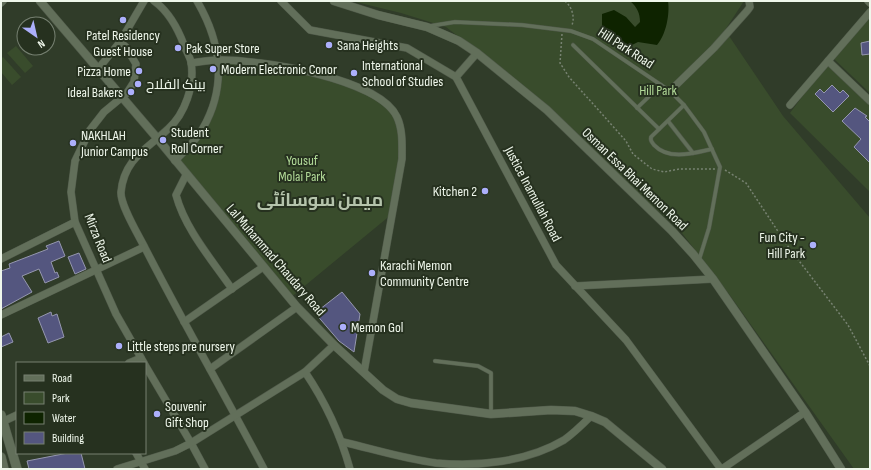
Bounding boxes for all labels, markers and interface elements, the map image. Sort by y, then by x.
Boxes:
marker: Patel Residency Guest House [118,15,128,25]
north arrow [16,16,56,56]
street label: Hill Park Road [595,24,657,72]
place label: Patel Residency Guest House [86,27,160,60]
text: N [35,37,47,51]
place label: Sana Heights [337,37,398,54]
place label: Pak Super Store [186,40,260,57]
marker: Sana Heights [324,40,334,50]
marker: Pak Super Store [173,43,183,53]
place label: International School of Studies [362,57,443,90]
place label: Modern Electronic Conor [221,61,337,78]
place label: Pizza Home [77,63,131,80]
marker: Modern Electronic Conor [208,64,218,74]
marker: Pizza Home [134,66,144,76]
marker: International School of Studies [349,68,359,78]
place label: بینک الفلاح [146,76,206,93]
marker: بینک الفلاح [133,79,143,89]
park label: Hill Park [639,82,677,99]
place label: Ideal Bakers [67,84,123,101]
marker: Ideal Bakers [126,87,136,97]
place label: Student Roll Corner [171,124,223,157]
street label: Osman Essa Bhai Memon Road [579,124,692,234]
place label: NAKHLAH Junior Campus [80,127,148,160]
marker: Student Roll Corner [158,135,168,145]
marker: NAKHLAH Junior Campus [68,138,78,148]
street label: Justice Inamullah Road [500,143,565,245]
park label: Yousuf Molai Park [278,152,326,185]
place label: Kitchen 2 [433,183,477,200]
marker: Kitchen 2 [480,186,490,196]
district label: میمن سوسائٹی [257,190,383,211]
street label: Lal Muhammad Chaudary Road [223,201,329,320]
street label: Mirza Road [81,211,115,265]
place label: Fun City - Hill Park [759,229,806,262]
marker: Fun City - Hill Park [808,240,818,250]
place label: Karachi Memon Community Centre [380,257,469,290]
marker: Karachi Memon Community Centre [367,268,377,278]
place label: Memon Gol [351,319,403,336]
marker: Memon Gol [338,322,348,332]
place label: Little steps pre nursery [127,338,236,355]
marker: Little steps pre nursery [114,341,124,351]
legend [16,362,146,454]
text: Road [52,371,72,386]
text: Park [52,391,70,406]
place label: Souvenir Gift Shop [165,398,209,431]
marker: Souvenir Gift Shop [152,409,162,419]
text: Water [52,411,76,426]
text: Building [52,431,84,446]

